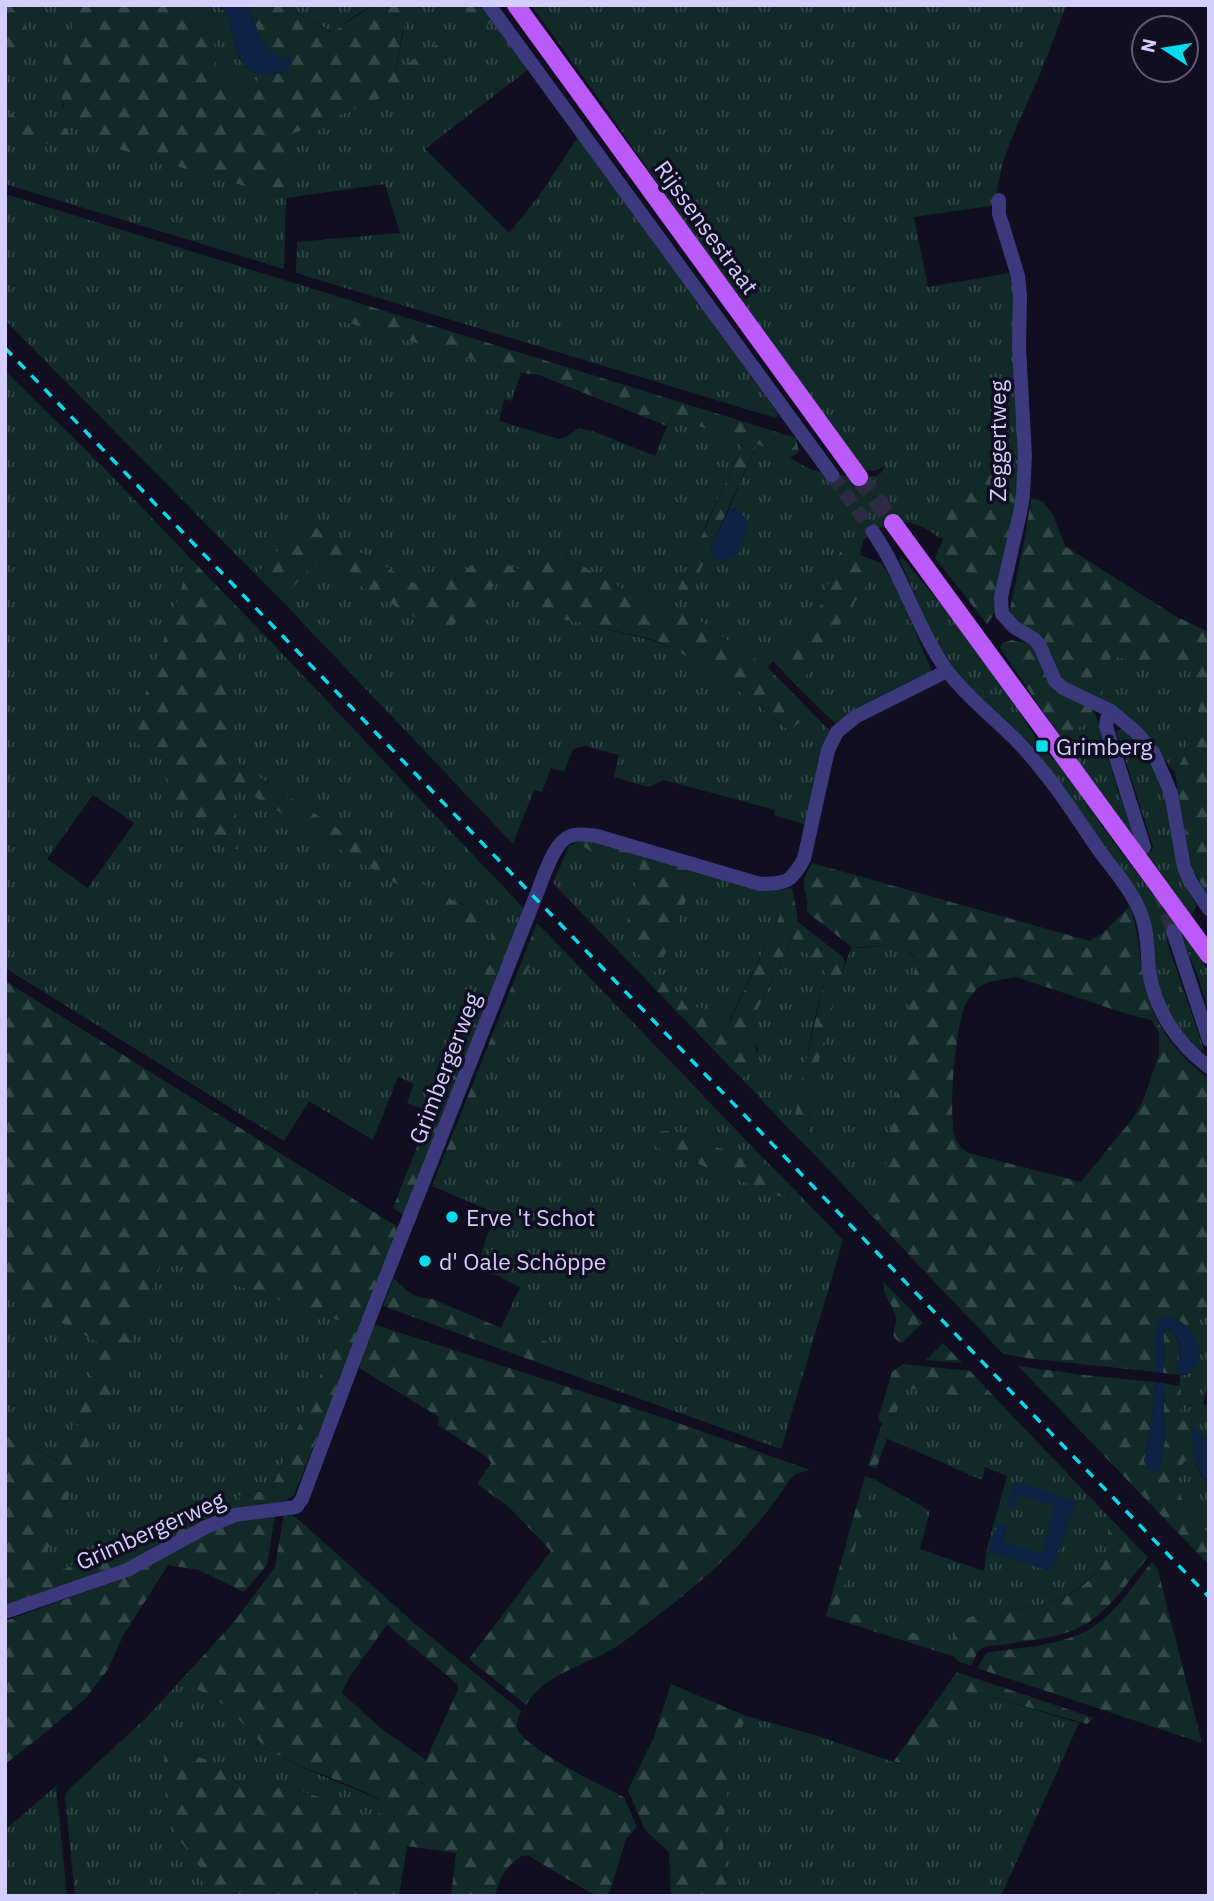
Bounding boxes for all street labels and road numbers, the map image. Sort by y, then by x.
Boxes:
street label: Rijssensestraat [648,154,766,300]
street label: Zeggertweg [982,380,1012,502]
street label: Grimbergerweg [401,988,487,1148]
street label: Grimbergerweg [71,1484,229,1576]

